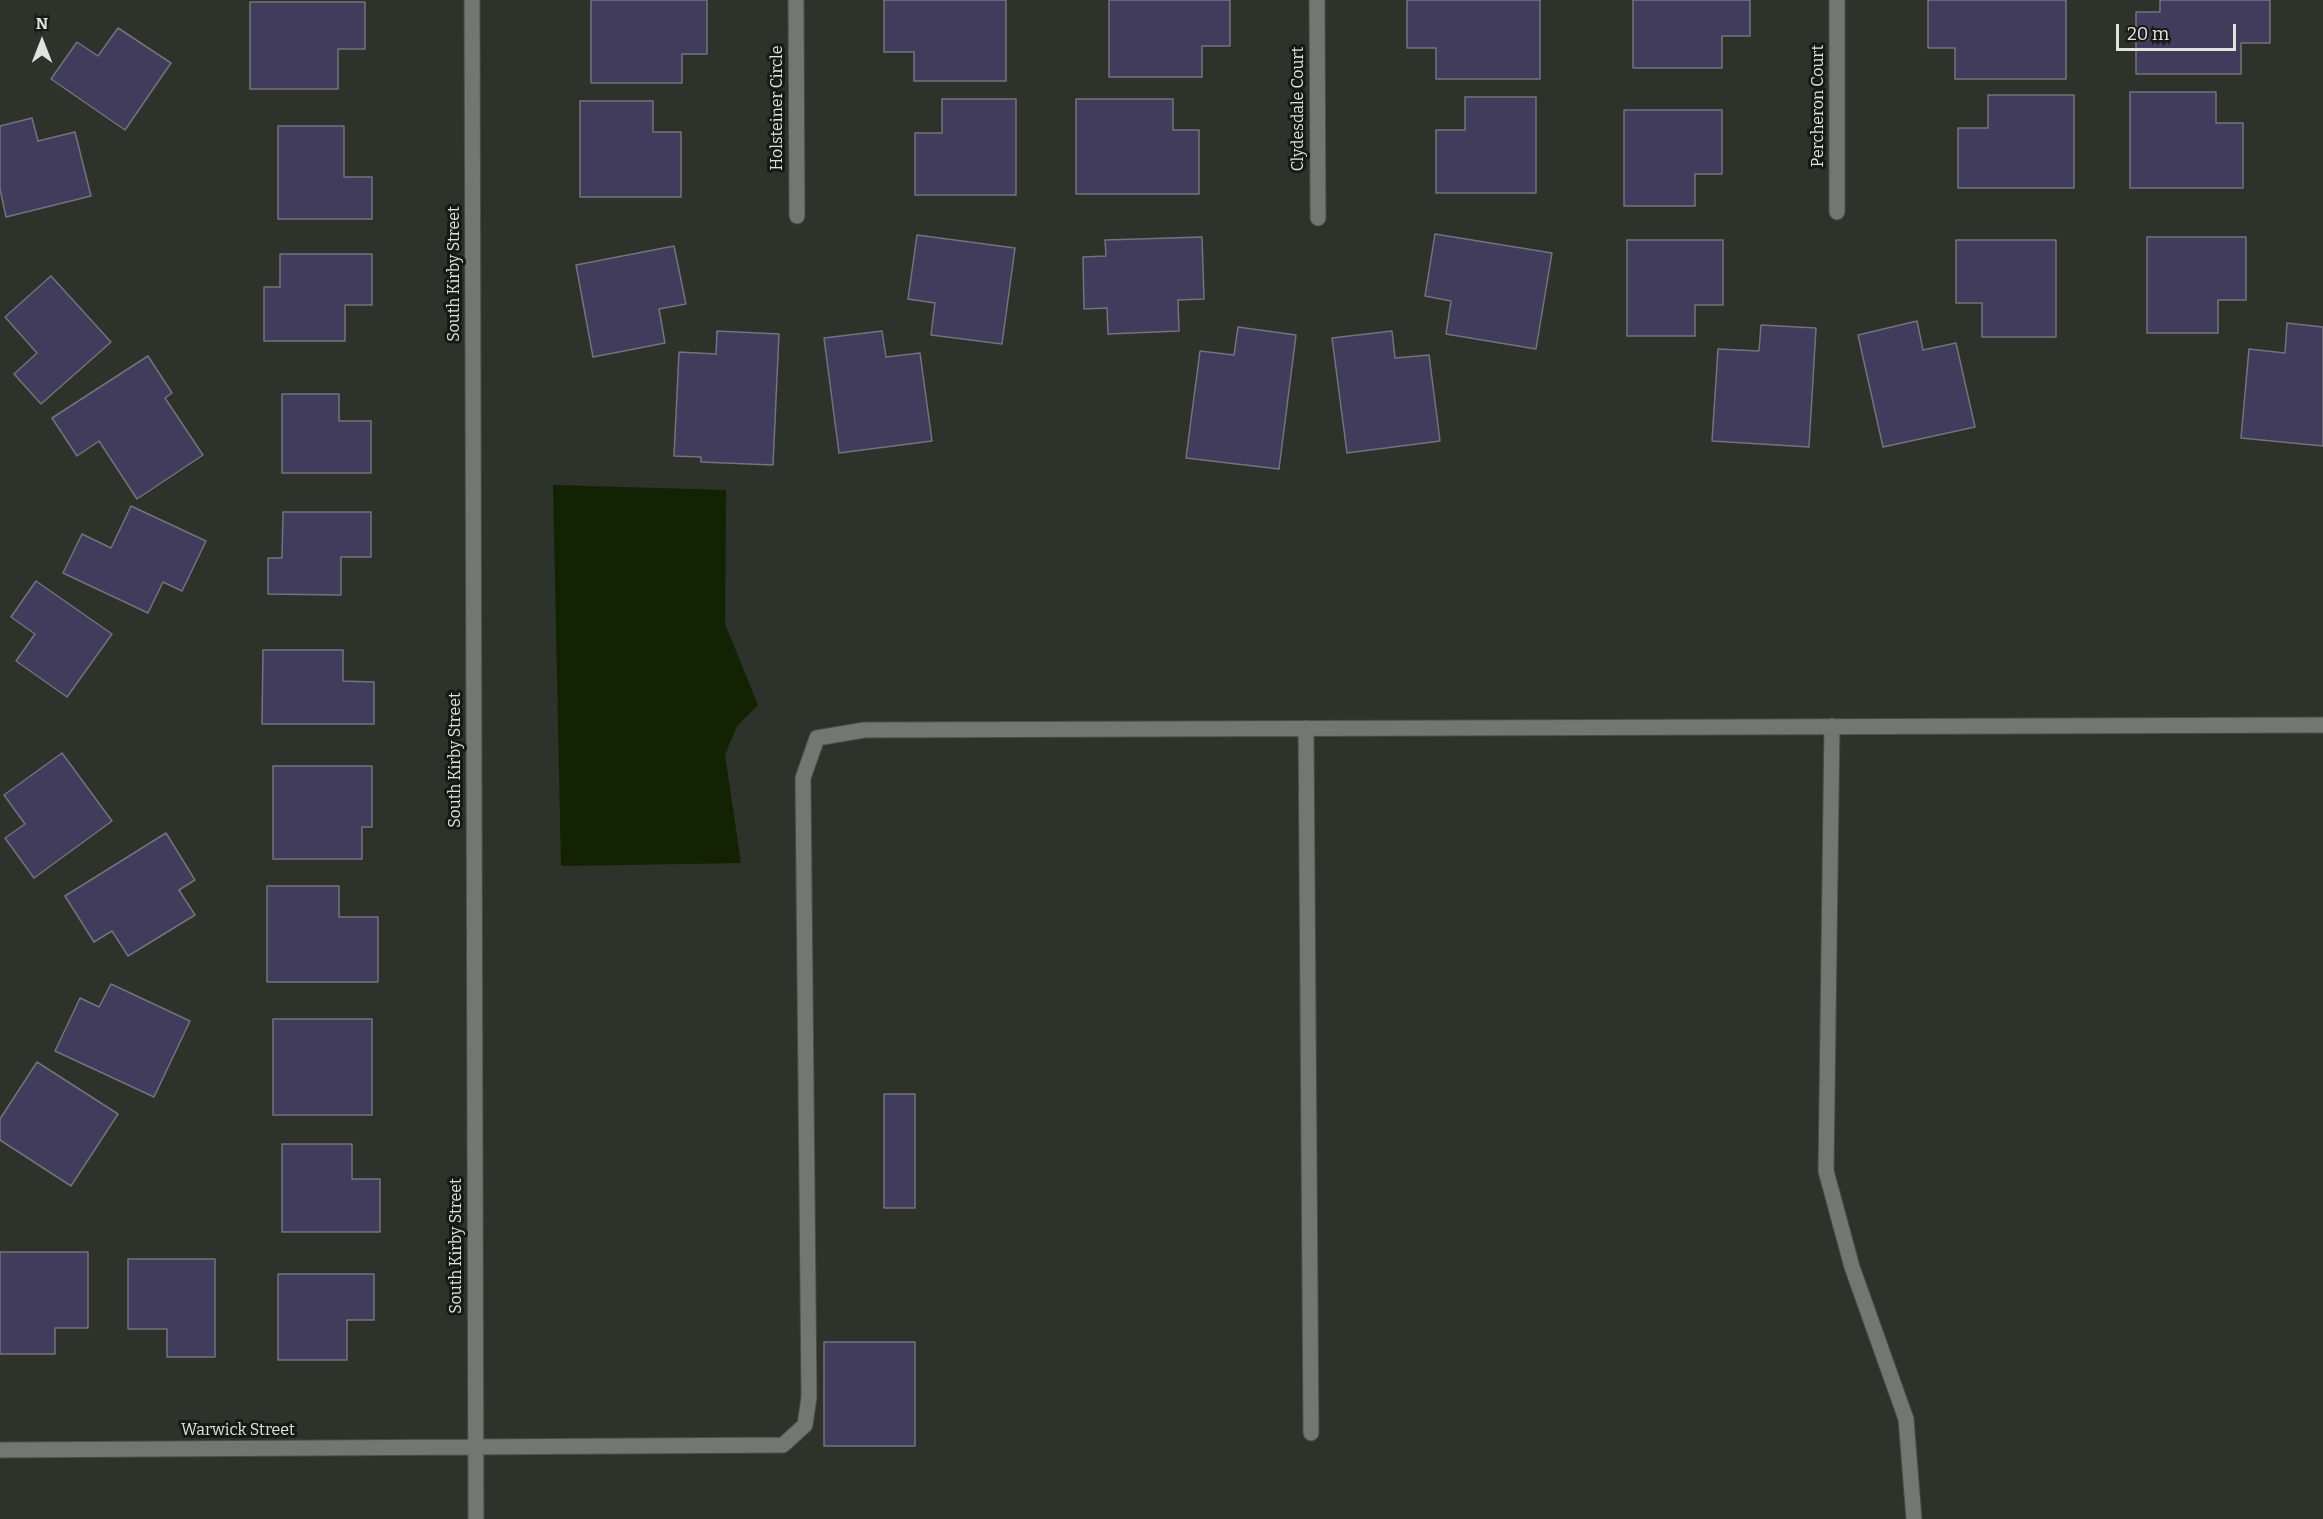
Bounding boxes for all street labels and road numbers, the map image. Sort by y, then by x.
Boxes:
street label: Percheron Court [1809,45,1829,167]
street label: Holsteiner Circle [768,46,788,170]
street label: Clydesdale Court [1289,47,1309,171]
street label: South Kirby Street [445,206,465,342]
street label: South Kirby Street [446,692,466,828]
street label: South Kirby Street [447,1178,467,1314]
street label: Warwick Street [181,1421,295,1441]

